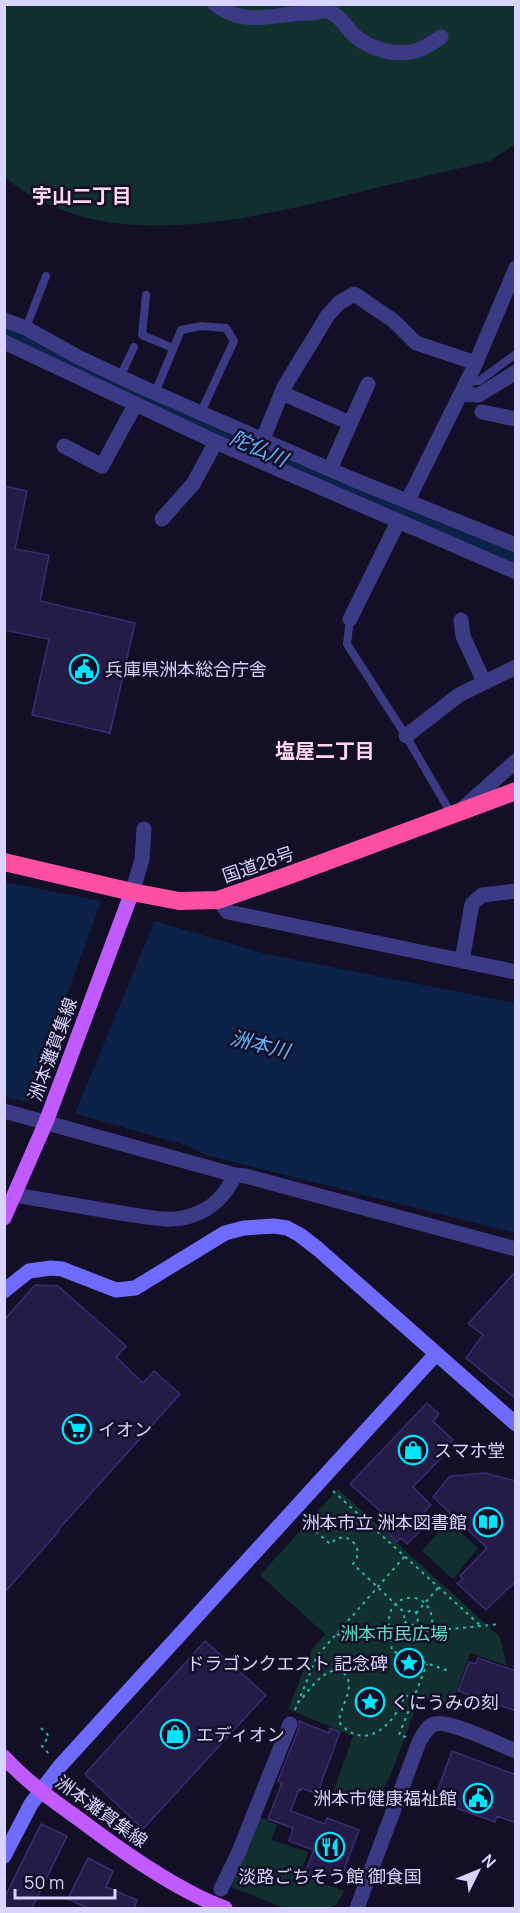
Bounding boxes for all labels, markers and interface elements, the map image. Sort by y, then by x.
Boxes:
district label: 宇山二丁目 [32,182,132,209]
water label: 陀仏川 [226,423,294,473]
public building icon: 兵庫県洲本総合庁舎 [68,653,100,685]
place label: 兵庫県洲本総合庁舎 [105,657,267,681]
district label: 塩屋二丁目 [275,737,375,764]
street label: 国道28号 [219,840,297,888]
street label: 洲本灘賀集線 [22,994,82,1104]
water label: 洲本川 [228,1024,294,1065]
supermarket icon: イオン [61,1413,93,1445]
place label: イオン [98,1417,152,1441]
shop icon: スマホ堂 [397,1434,429,1466]
place label: スマホ堂 [434,1438,505,1462]
library icon: 洲本市立 洲本図書館 [472,1506,504,1538]
place label: 洲本市立 洲本図書館 [301,1510,467,1534]
park label: 洲本市民広場 [340,1621,448,1645]
place icon: ドラゴンクエスト 記念碑 [393,1647,425,1679]
place label: ドラゴンクエスト 記念碑 [186,1651,388,1675]
place icon: くにうみの刻 [354,1686,386,1718]
place label: くにうみの刻 [391,1690,499,1714]
shop icon: エディオン [159,1718,191,1750]
place label: エディオン [196,1722,285,1746]
street label: 洲本灘賀集線 [51,1770,153,1852]
public building icon: 洲本市健康福祉館 [462,1782,494,1814]
place label: 洲本市健康福祉館 [313,1786,457,1810]
restaurant icon: 淡路ごちそう館 御食国 [314,1831,346,1863]
north arrow [448,1841,508,1901]
text: N [477,1849,501,1872]
scale bar [15,1862,116,1900]
place label: 淡路ごちそう館 御食国 [238,1864,422,1888]
text: 50 m [24,1870,64,1894]

